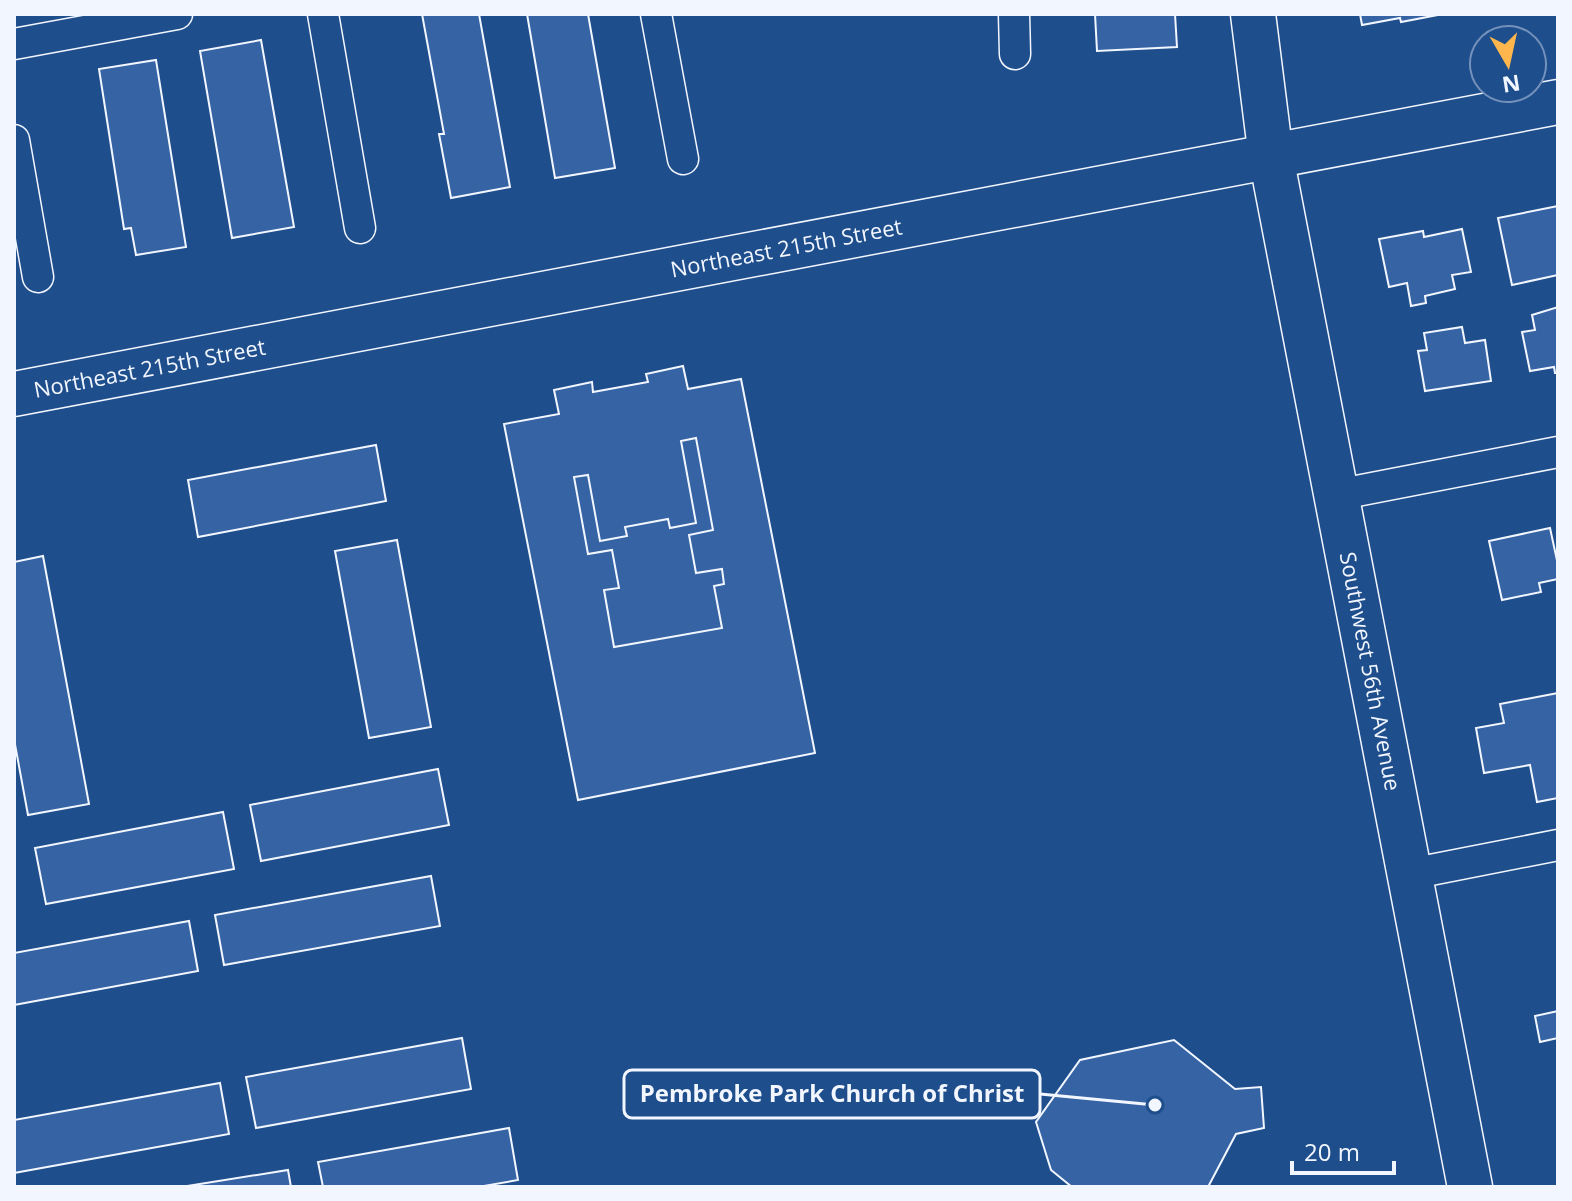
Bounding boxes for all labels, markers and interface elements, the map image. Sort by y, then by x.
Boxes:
north arrow [1468,24,1548,104]
text: N [1500,69,1522,101]
street label: Northeast 215th Street [668,210,905,284]
street label: Northeast 215th Street [31,331,268,404]
street label: Southwest 56th Avenue [1334,549,1409,793]
callout: Pembroke Park Church of Christ [624,1070,1040,1118]
text: Pembroke Park Church of Christ [640,1076,1024,1109]
scale bar [1292,1125,1394,1175]
text: 20 m [1304,1135,1360,1168]

